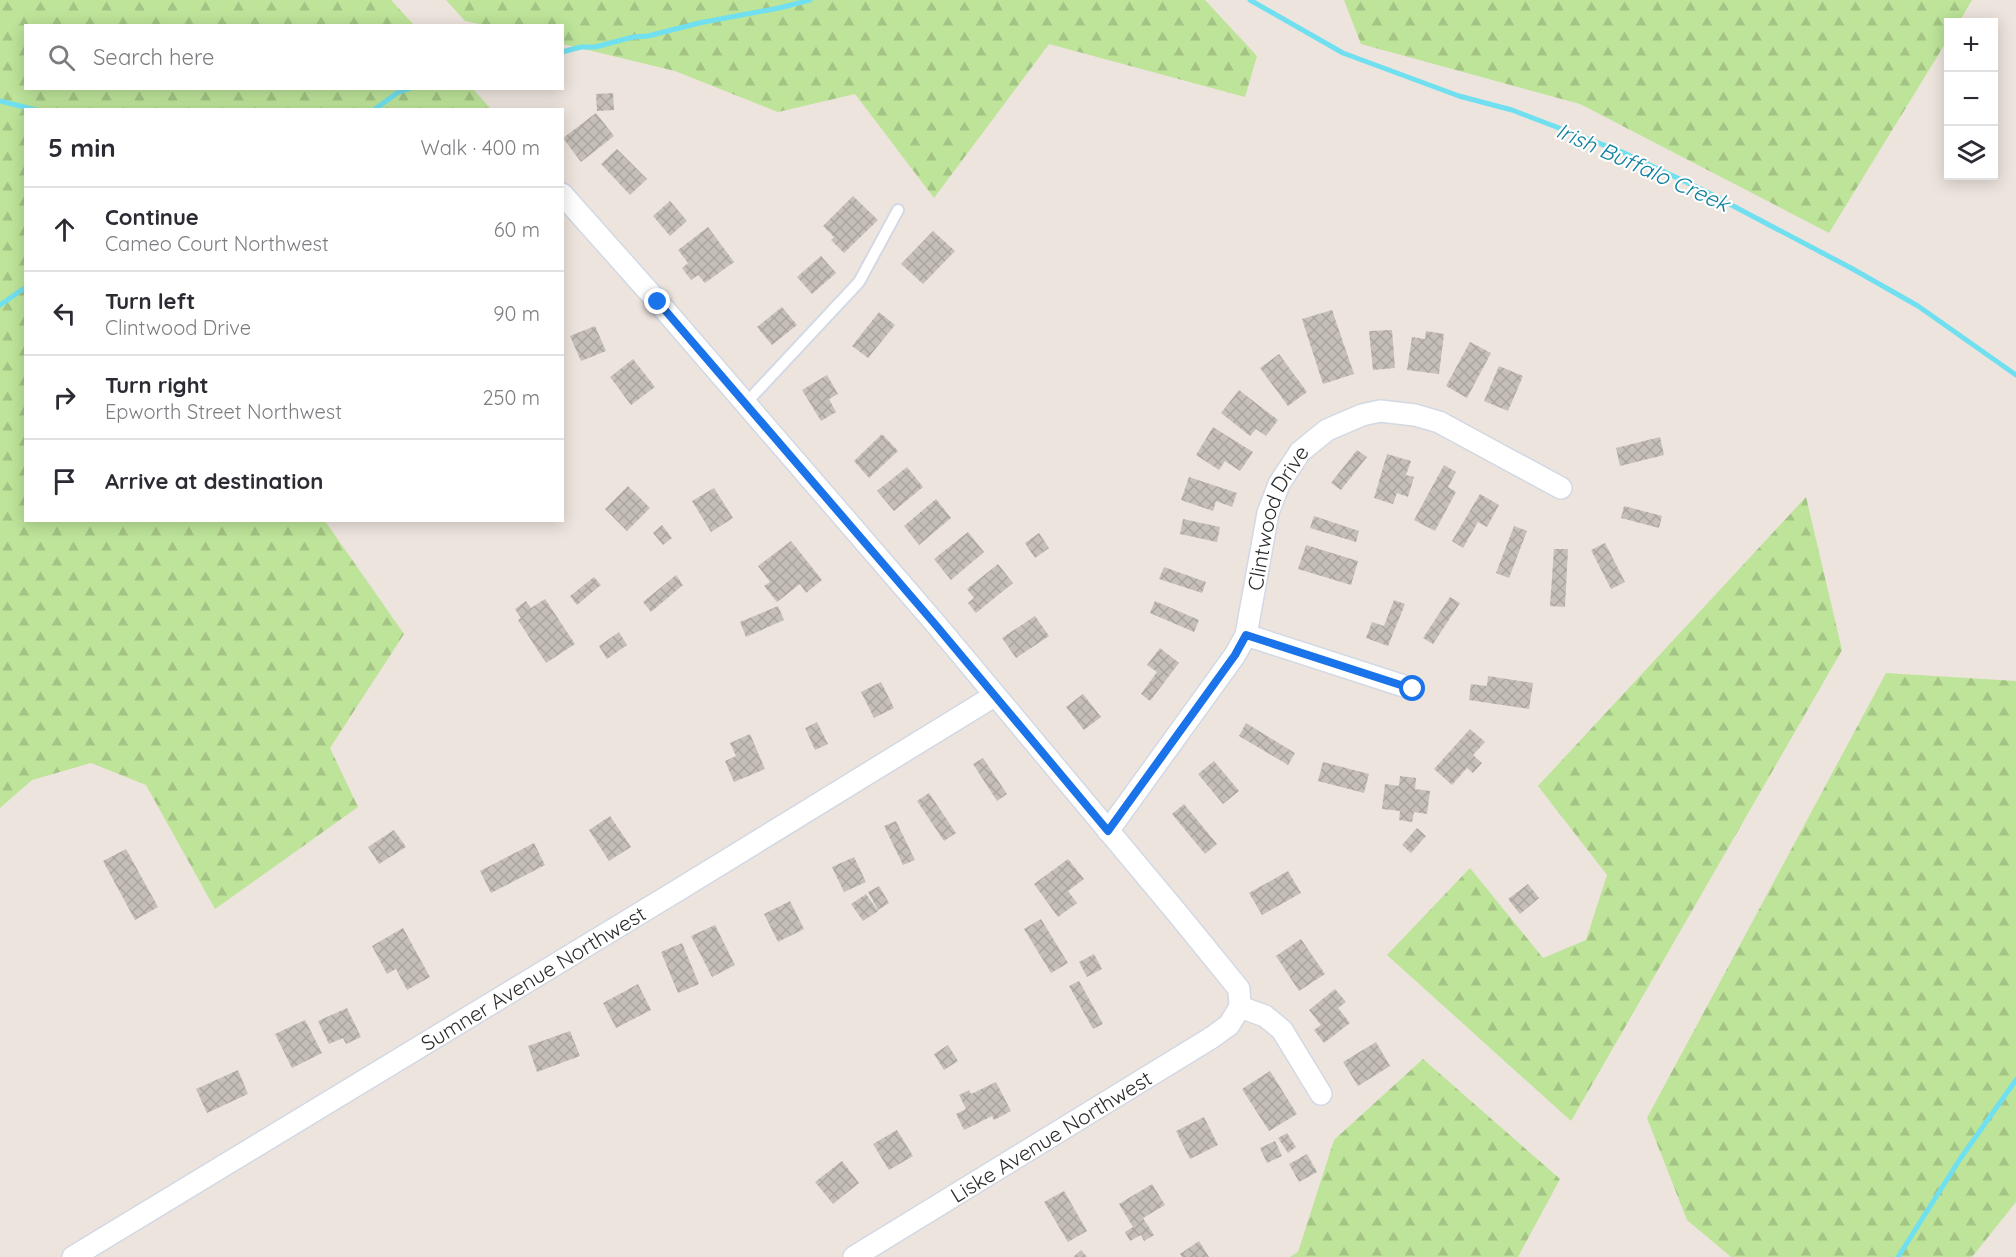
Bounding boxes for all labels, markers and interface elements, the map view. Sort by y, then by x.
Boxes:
map controls [1944,18,1998,180]
button: + [1944,18,1998,72]
search box [24,24,564,90]
icon: search [45,41,78,74]
text: Search here [93,43,214,71]
button: − [1944,72,1998,126]
water label: Irish Buffalo Creek [1552,116,1736,219]
button: layers [1944,126,1998,180]
text: 5 min [48,131,116,164]
text: Walk · 400 m [421,135,540,160]
text: Continue [105,203,199,231]
icon: ahead [48,213,81,246]
text: 60 m [494,217,540,242]
text: Cameo Court Northwest [105,231,329,256]
text: Turn left [105,287,195,315]
route end [644,288,670,314]
icon: left [48,297,81,330]
text: 90 m [493,301,540,326]
text: Clintwood Drive [105,315,251,340]
text: Turn right [105,371,209,399]
icon: right [48,381,81,414]
text: 250 m [482,385,540,410]
text: Epworth Street Northwest [105,399,342,424]
street label: Clintwood Drive [1241,440,1314,593]
icon: arrive [48,465,81,498]
text: Arrive at destination [105,467,323,495]
route start [1399,675,1425,701]
street label: Sumner Avenue Northwest [416,900,650,1056]
street label: Liske Avenue Northwest [946,1065,1156,1208]

